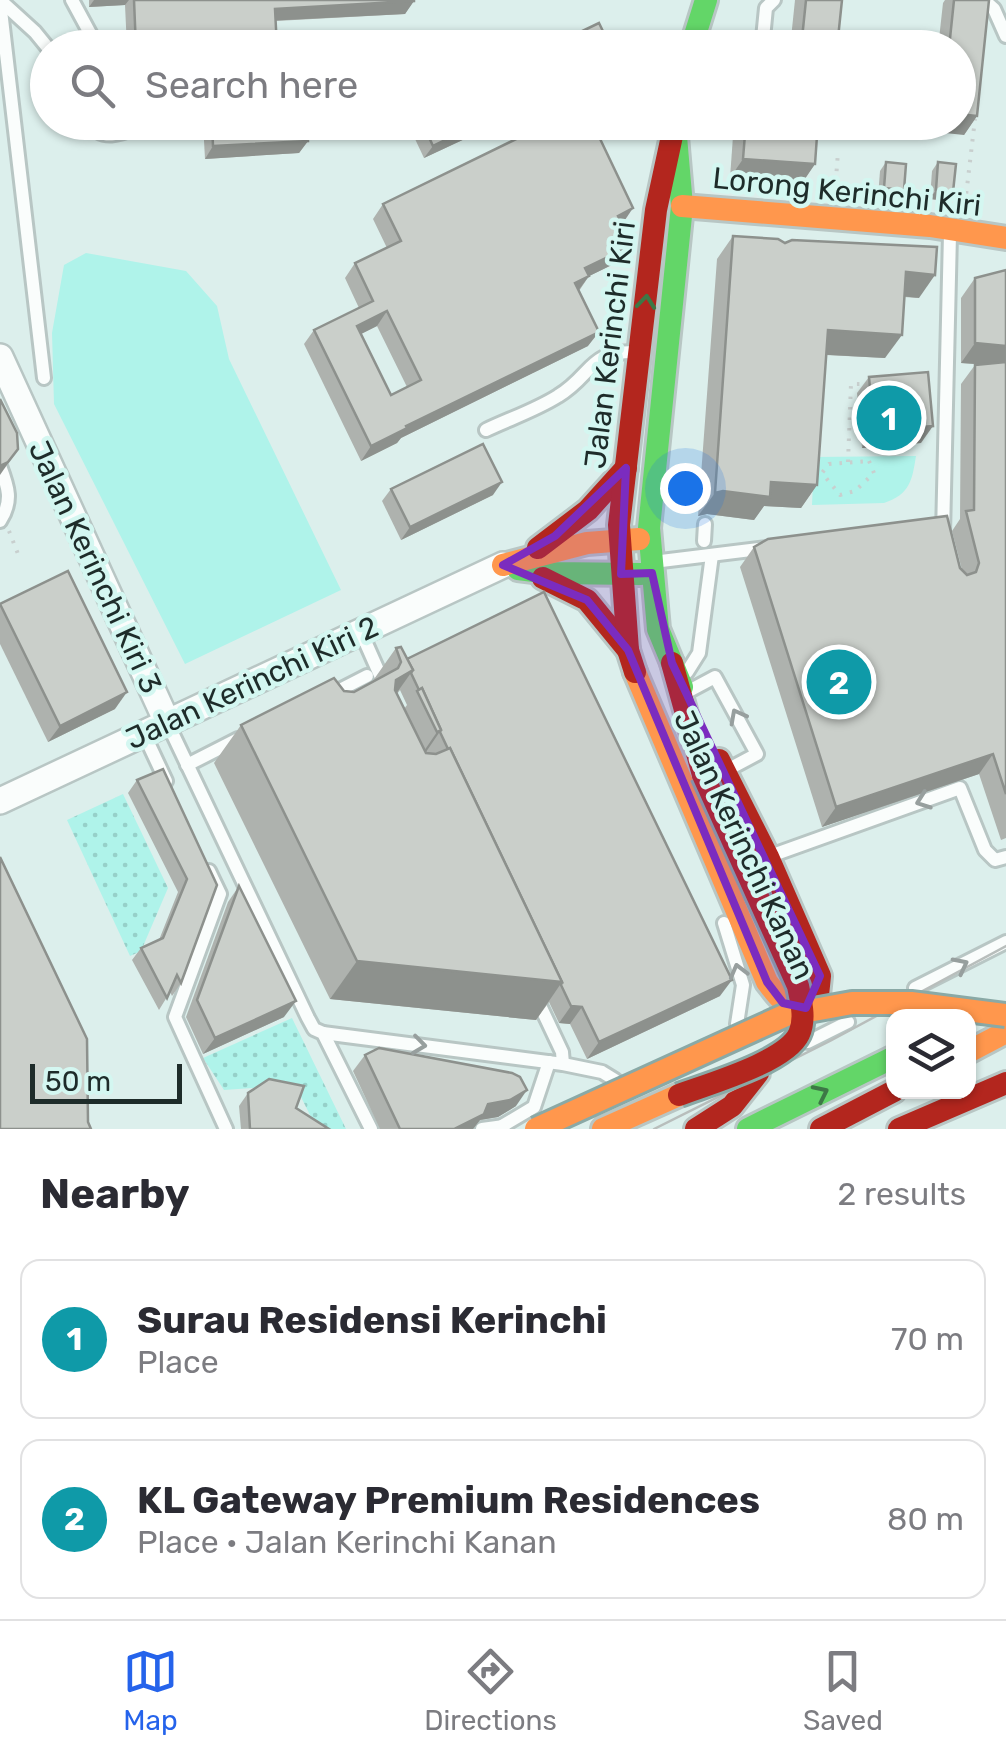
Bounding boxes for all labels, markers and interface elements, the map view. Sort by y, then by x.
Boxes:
search box [30,30,976,140]
icon: search [65,58,120,113]
text: Search here [145,62,358,108]
street label: Lorong Kerinchi Kiri [711,160,983,224]
street label: Jalan Kerinchi Kiri [577,219,643,471]
one-way arrow [635,294,656,310]
pin: 1 [856,380,922,456]
street label: Jalan Kerinchi Kiri 3 [21,435,169,699]
your location [660,463,711,514]
street label: Jalan Kerinchi Kiri 2 [120,609,384,757]
pin: 2 [806,644,872,720]
street label: Jalan Kerinchi Kanan [666,705,822,985]
one-way arrow [729,709,749,727]
one-way arrow [916,789,933,810]
one-way arrow [950,958,968,977]
one-way arrow [729,963,750,980]
map controls [886,1009,976,1099]
button: layers [886,1009,976,1099]
one-way arrow [412,1034,428,1055]
scale bar [30,1059,182,1104]
text: 50 m [45,1065,111,1098]
one-way arrow [810,1086,828,1105]
text: Nearby [40,1169,190,1219]
text: 2 results [837,1175,966,1213]
text: Surau Residensi Kerinchi [137,1297,607,1343]
text: 1 [67,1320,82,1358]
text: 70 m [891,1320,964,1358]
text: Place [137,1343,219,1381]
text: KL Gateway Premium Residences [137,1477,760,1523]
text: 2 [64,1500,85,1538]
text: 80 m [887,1500,964,1538]
text: Place · Jalan Kerinchi Kanan [137,1523,557,1561]
tab: Map [123,1644,178,1737]
tab: Directions [424,1644,557,1737]
tab: Saved [803,1644,883,1737]

